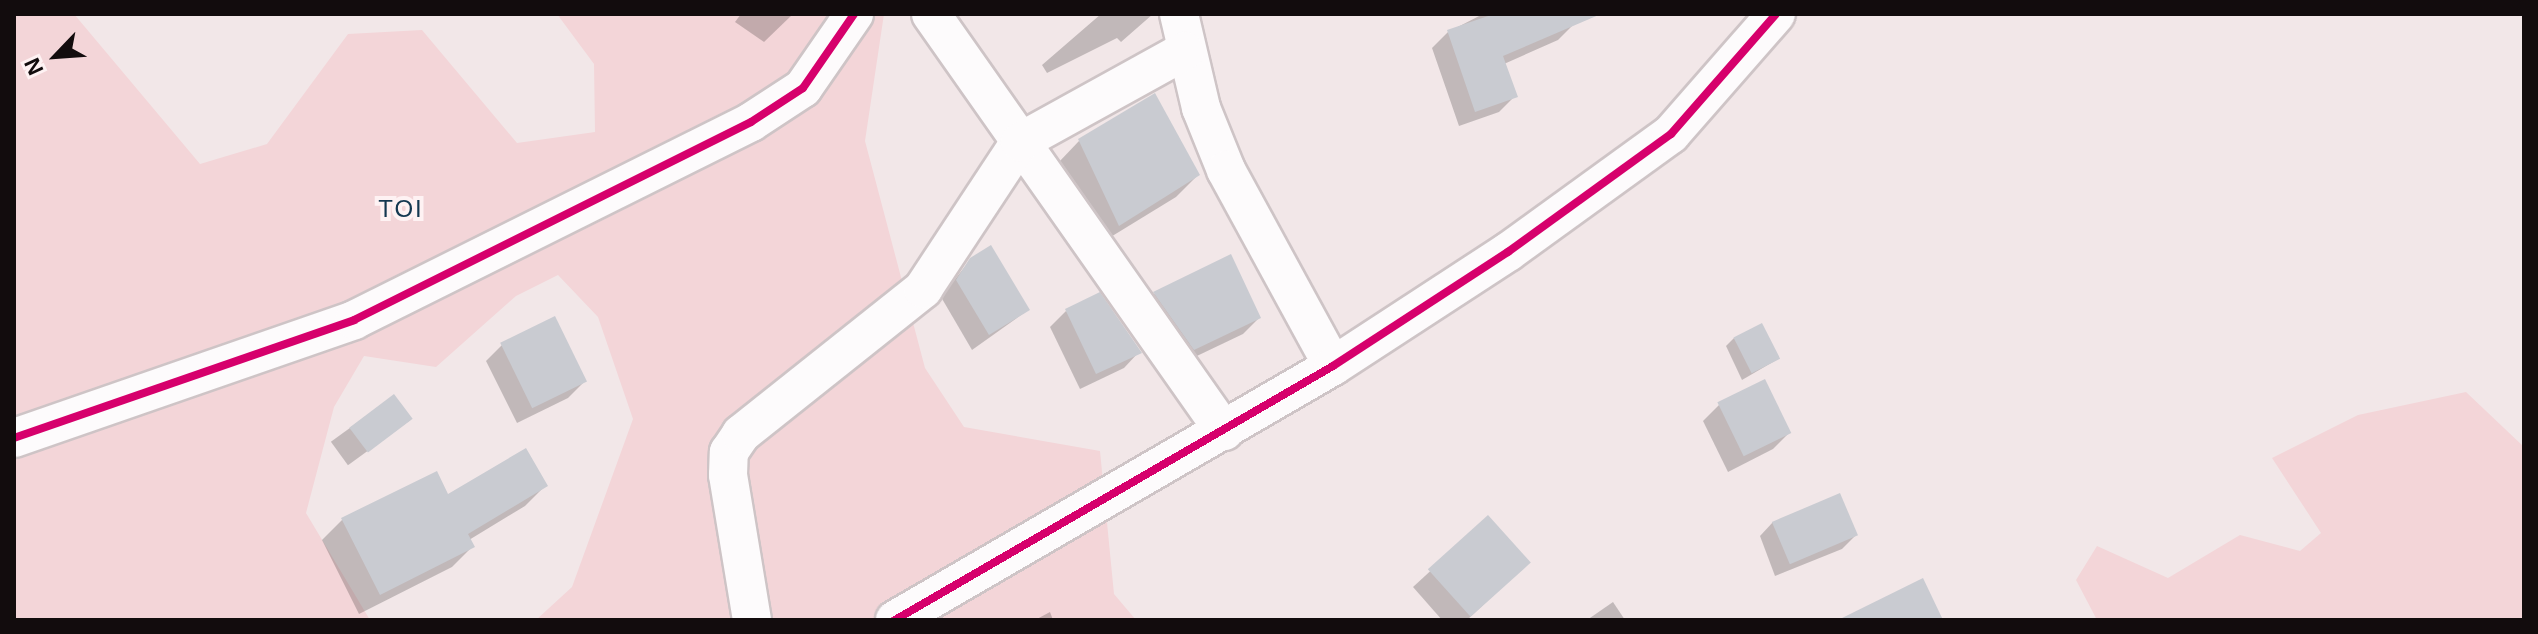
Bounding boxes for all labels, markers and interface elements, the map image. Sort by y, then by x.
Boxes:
north arrow [16,16,96,96]
text: N [19,54,48,79]
district label: TOI [378,195,424,223]

